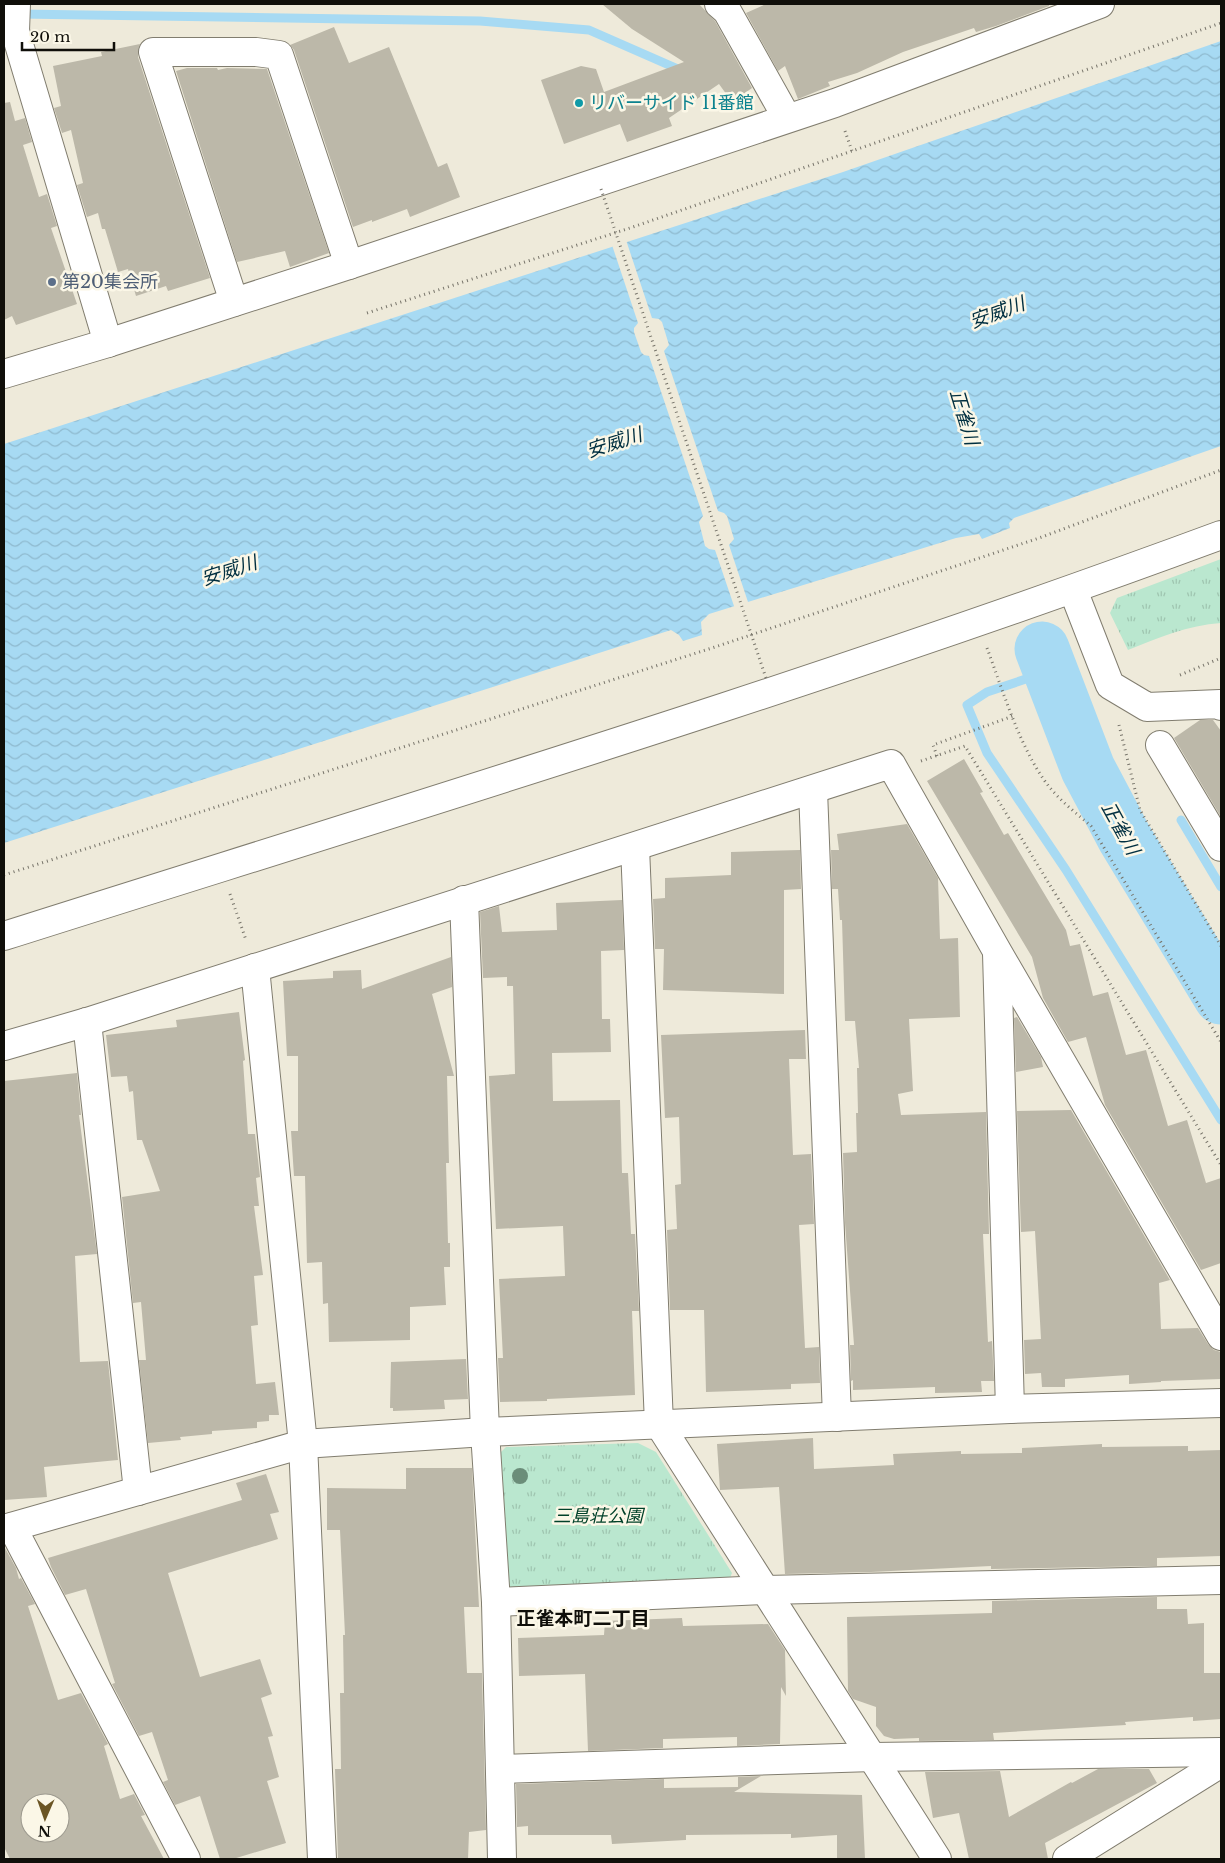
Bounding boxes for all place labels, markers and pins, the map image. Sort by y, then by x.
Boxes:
place label: リバーサイド 11番館 [589,92,754,114]
marker: リバーサイド 11番館 [573,97,585,109]
place label: 第20集会所 [62,271,158,293]
marker: 第20集会所 [46,276,58,288]

